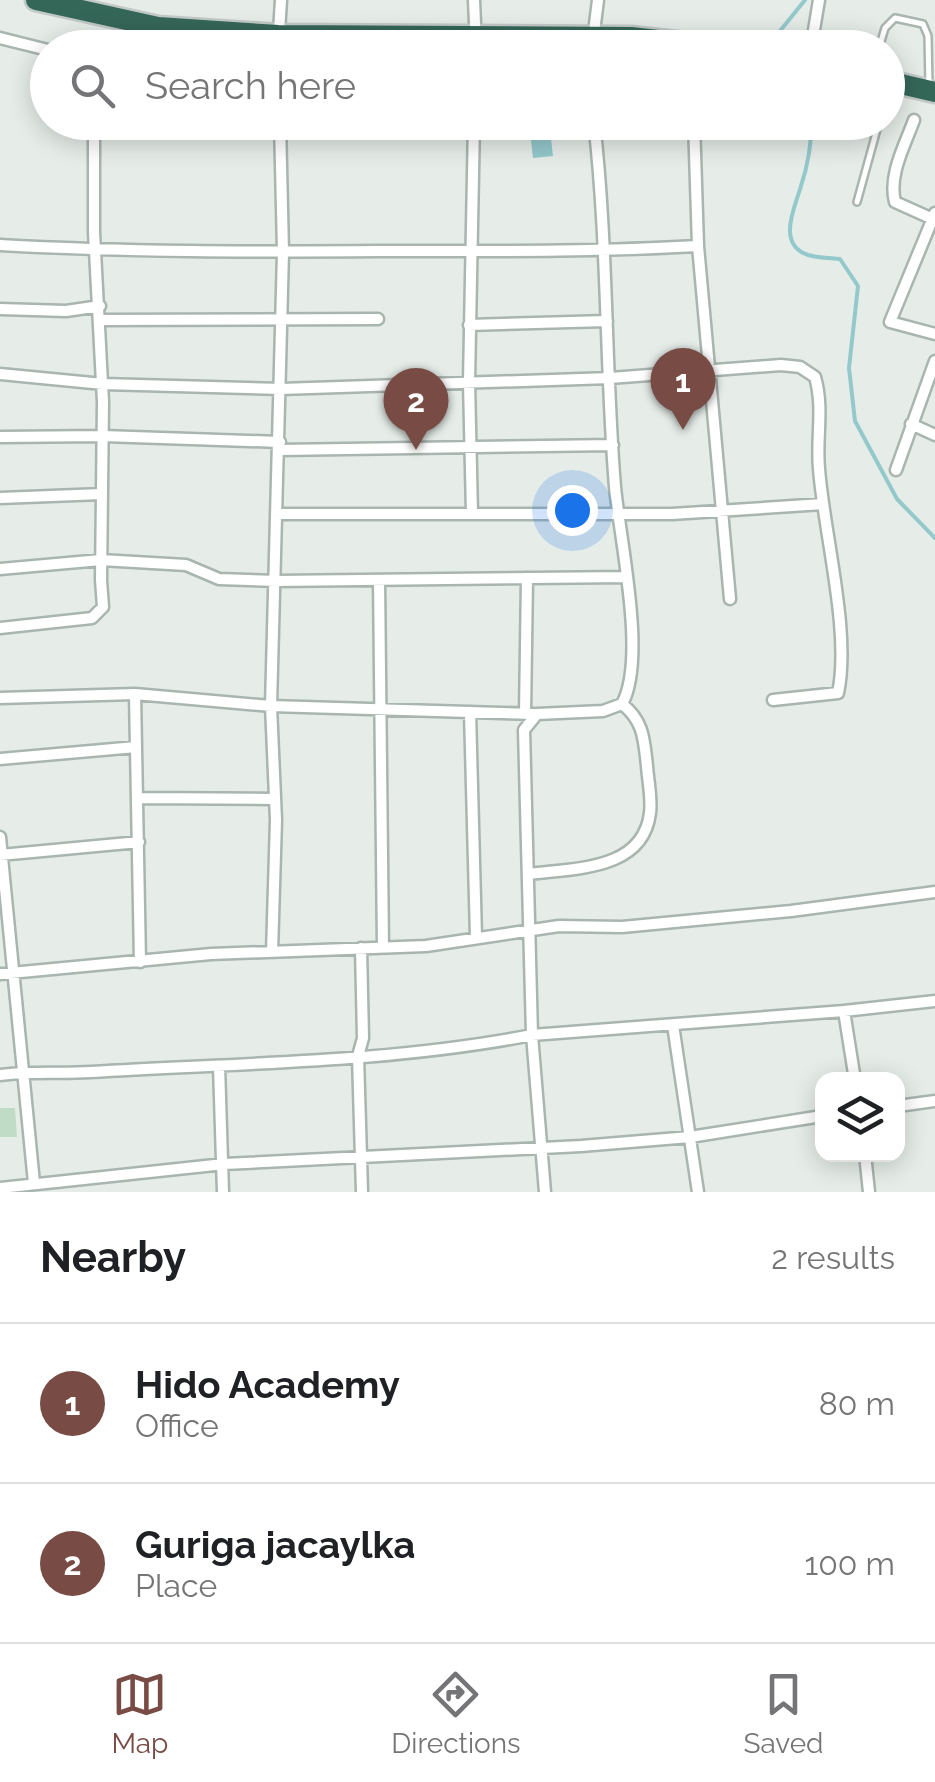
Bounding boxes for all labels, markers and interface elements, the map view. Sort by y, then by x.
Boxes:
search box [30,30,905,140]
icon: search [65,58,120,113]
text: Search here [145,63,356,108]
pin: 1 [650,348,716,430]
pin: 2 [384,368,448,450]
your location [547,485,598,536]
map controls [815,1072,905,1162]
button: layers [815,1072,905,1162]
text: Nearby [40,1233,186,1282]
text: 2 results [771,1239,895,1276]
text: Hido Academy [135,1362,400,1407]
text: 1 [65,1385,80,1422]
text: 80 m [819,1385,895,1422]
text: Office [135,1407,219,1444]
text: Guriga jacaylka [135,1522,415,1567]
text: 2 [63,1545,82,1582]
text: 100 m [805,1545,895,1582]
text: Place [135,1567,217,1604]
tab: Map [111,1667,168,1760]
tab: Directions [391,1667,521,1760]
tab: Saved [743,1667,824,1760]

